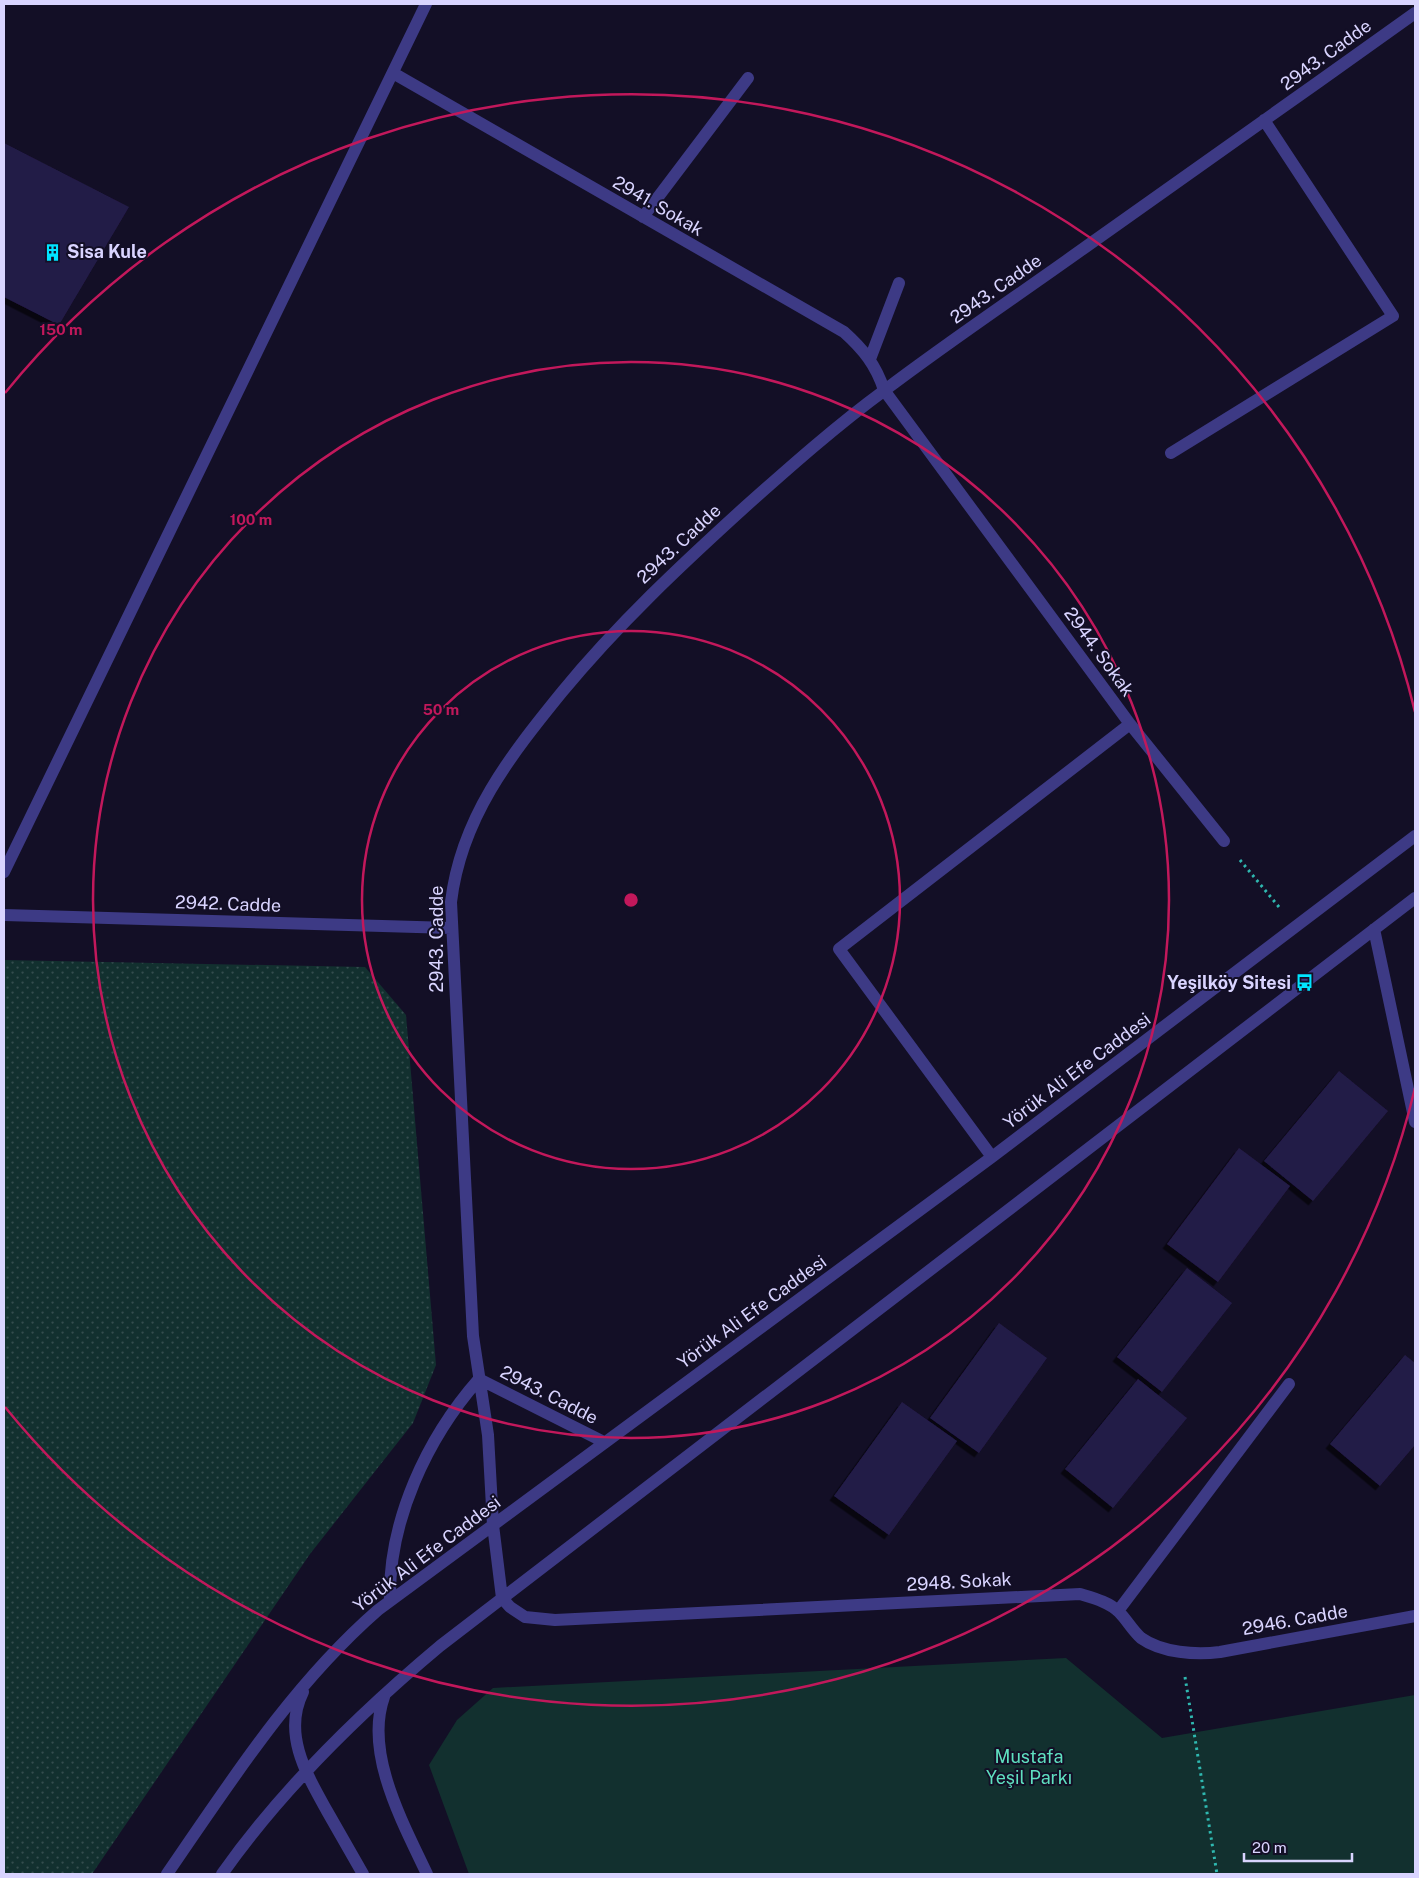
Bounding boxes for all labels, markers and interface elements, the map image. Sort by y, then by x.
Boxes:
street label: 2943. Cadde [1276,15,1375,94]
street label: 2941. Sokak [609,171,707,240]
place label: Sisa Kule [67,241,147,262]
building icon: Sisa Kule [43,242,63,262]
street label: 2943. Cadde [946,249,1045,328]
text: 150 m [39,321,83,338]
street label: 2943. Cadde [632,500,725,588]
text: 100 m [230,511,272,528]
street label: 2944. Sokak [1060,603,1139,700]
text: 50 m [423,701,459,718]
street label: 2943. Cadde [426,886,447,992]
street label: 2942. Cadde [175,891,281,916]
centre of rings [622,891,640,909]
place label: Yeşilköy Sitesi [1167,972,1291,993]
bus stop icon: Yeşilköy Sitesi [1295,973,1315,993]
street label: Yörük Ali Efe Caddesi [999,1008,1154,1133]
street label: Yörük Ali Efe Caddesi [673,1251,830,1373]
street label: 2943. Cadde [497,1361,602,1428]
street label: Yörük Ali Efe Caddesi [349,1491,504,1616]
street label: 2948. Sokak [906,1568,1012,1595]
street label: 2946. Cadde [1241,1600,1349,1639]
park label: Mustafa Yeşil Parkı [986,1746,1072,1788]
scale bar [1244,1830,1352,1862]
text: 20 m [1252,1839,1287,1856]

